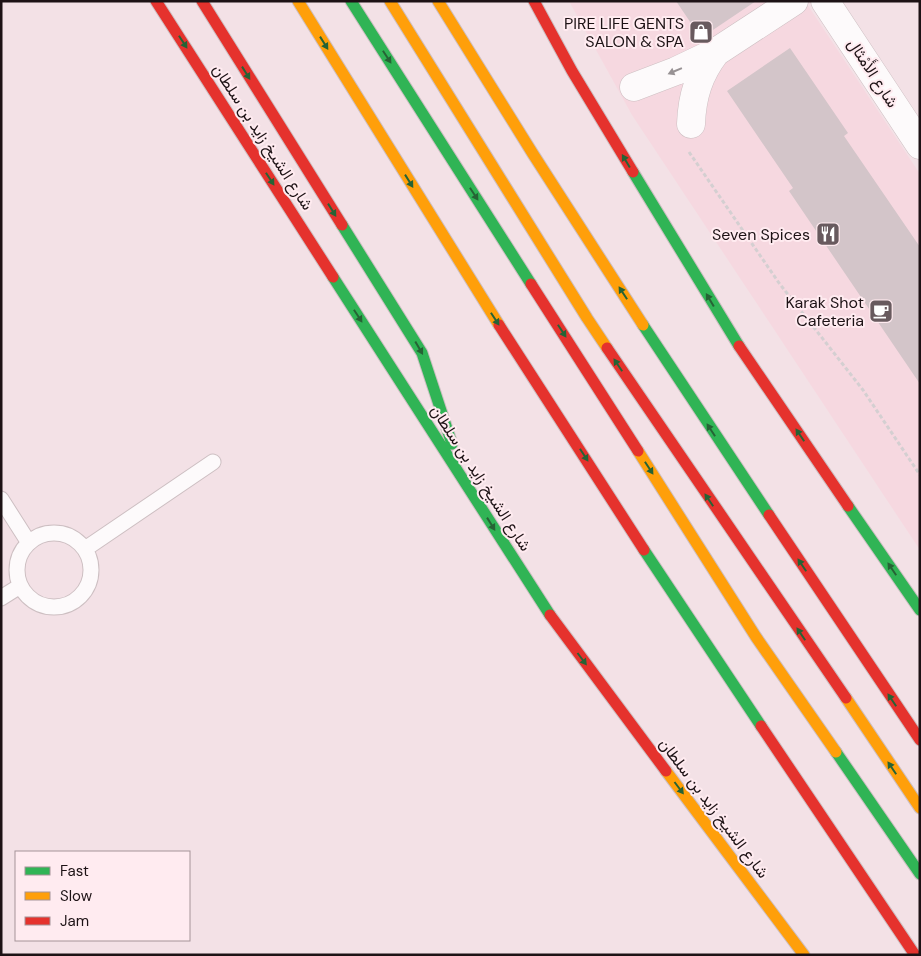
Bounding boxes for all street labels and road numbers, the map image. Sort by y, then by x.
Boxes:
street label: شارع الأَمْثال [842,34,905,112]
street label: شارع الشيخ زايد بن سلطان [207,60,318,215]
street label: شارع الشيخ زايد بن سلطان [425,401,536,556]
street label: شارع الشيخ زايد بن سلطان [654,734,774,883]

